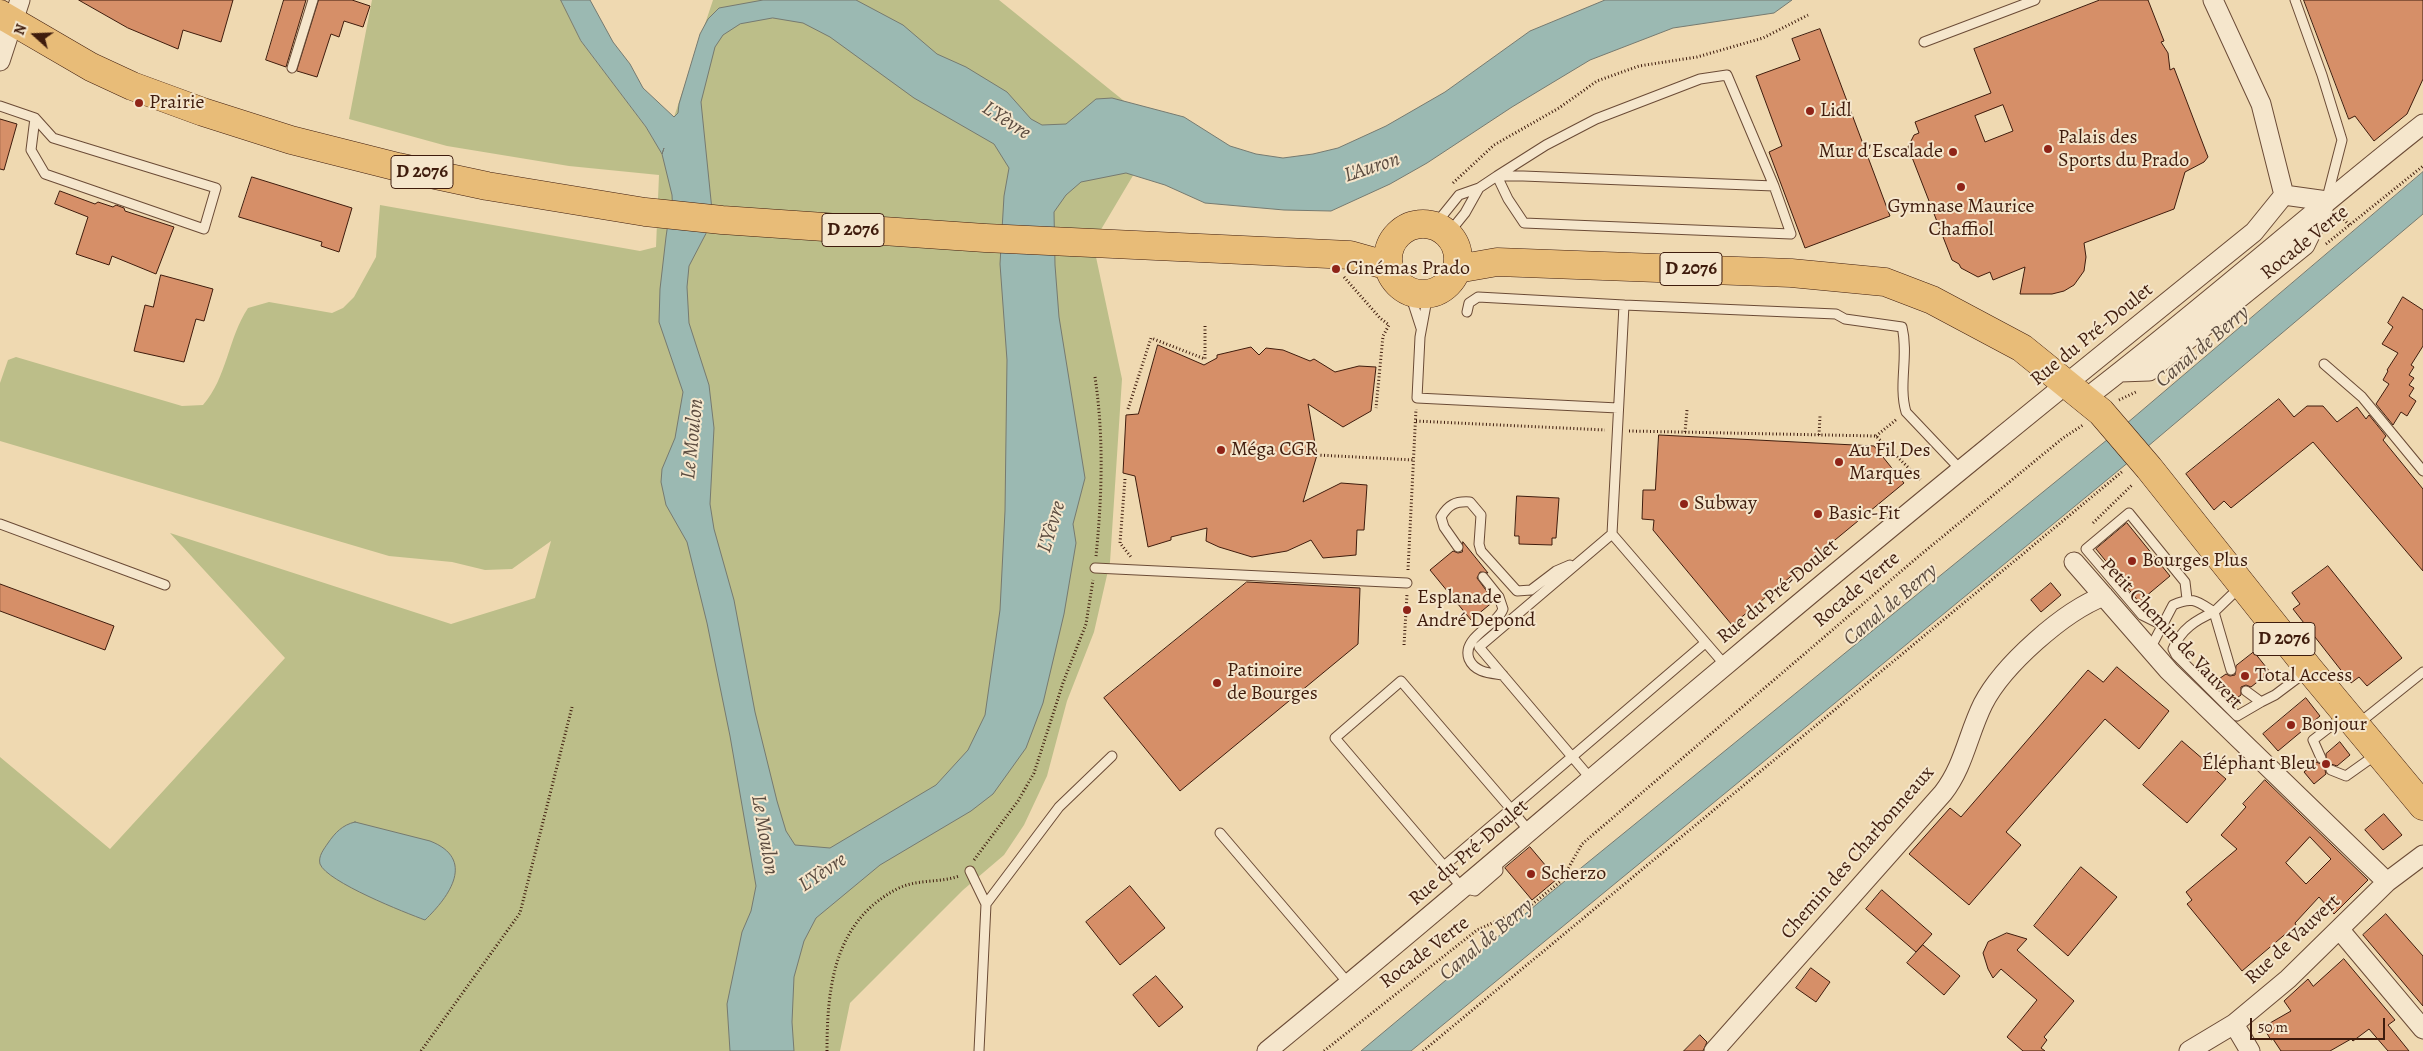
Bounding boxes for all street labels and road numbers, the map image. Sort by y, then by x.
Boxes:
road number: D 2076 [391,156,453,188]
street label: Rocade Verte [2256,200,2354,286]
road number: D 2076 [822,214,884,246]
road number: D 2076 [1660,252,1722,286]
street label: Rue du Pré-Doulet [2026,278,2158,392]
street label: Rue du Pré-Doulet [1713,534,1843,650]
street label: Rocade Verte [1809,547,1905,633]
street label: Petit Chemin de Vauvert [2095,554,2247,714]
road number: D 2076 [2253,622,2315,656]
street label: Chemin des Charbonneaux [1776,761,1940,945]
street label: Rue du Pré-Doulet [1404,795,1534,911]
street label: Rue de Vauvert [2240,890,2346,990]
street label: Rocade Verte [1376,912,1474,994]

